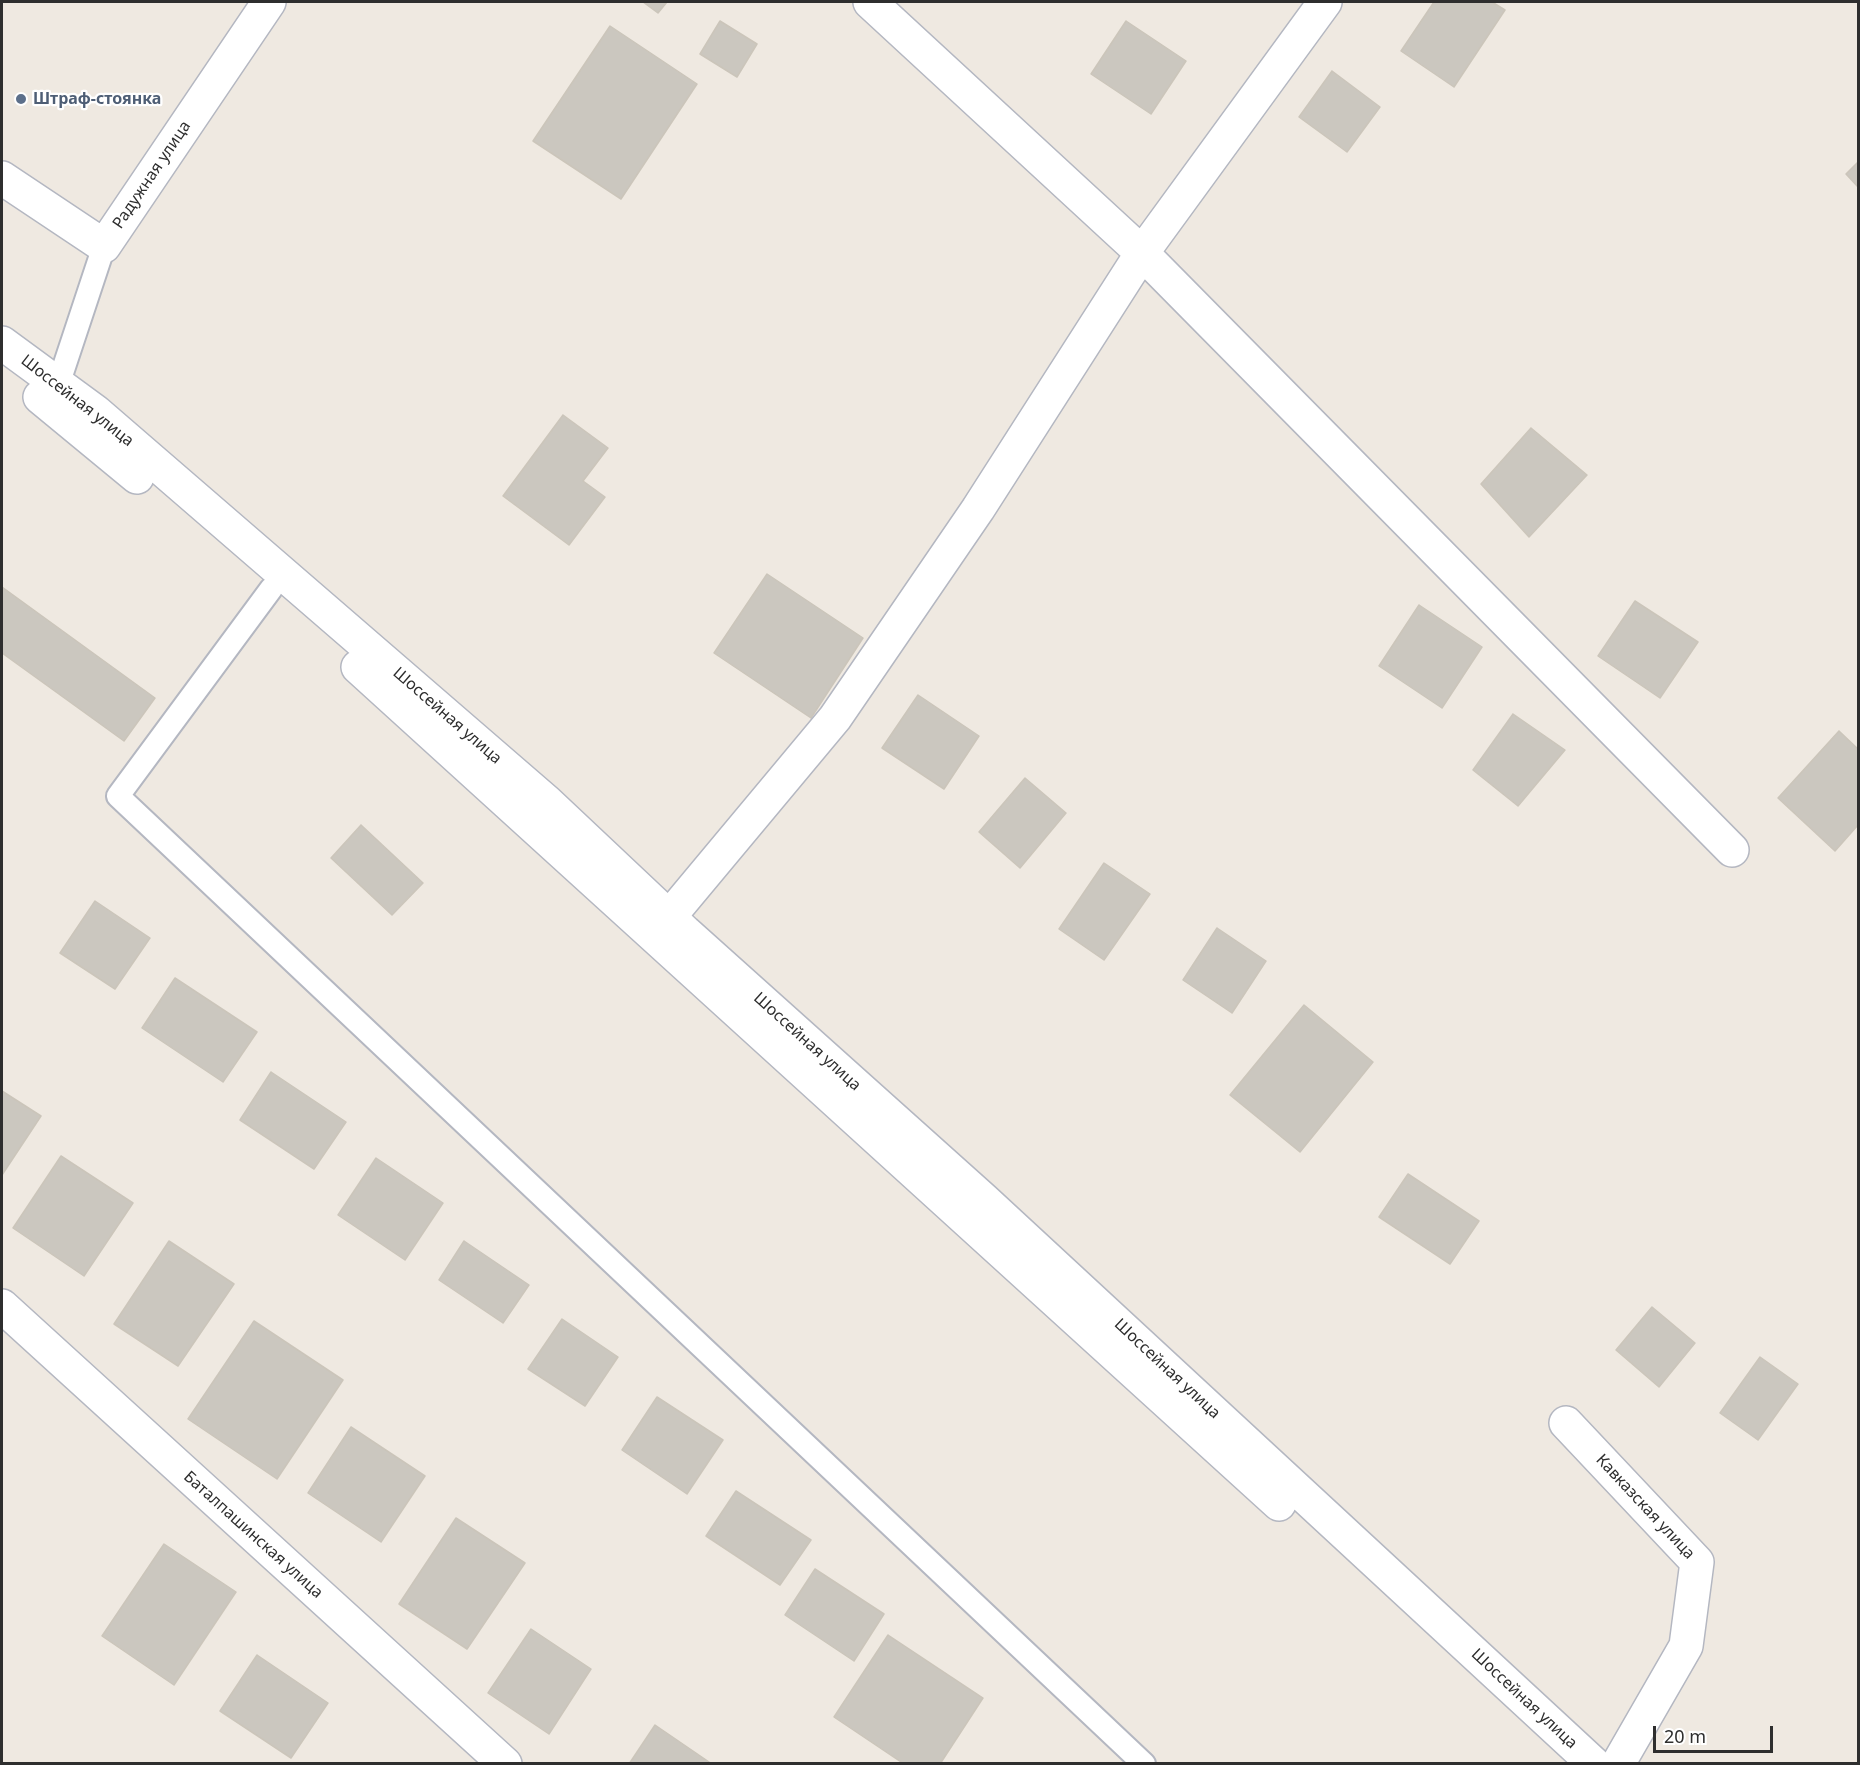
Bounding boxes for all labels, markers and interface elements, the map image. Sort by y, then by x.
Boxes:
place label: Штраф-стоянка [33,89,161,109]
marker: Штраф-стоянка [14,92,28,106]
street label: Радужная улица [109,118,195,232]
street label: Шоссейная улица [17,351,137,451]
street label: Шоссейная улица [389,664,505,768]
street label: Шоссейная улица [749,989,865,1095]
street label: Шоссейная улица [1110,1315,1224,1423]
street label: Кавказская улица [1591,1451,1699,1563]
street label: Баталпашинская улица [179,1467,327,1603]
street label: Шоссейная улица [1467,1645,1581,1753]
scale bar [1656,1714,1776,1752]
text: 20 m [1664,1724,1706,1748]

